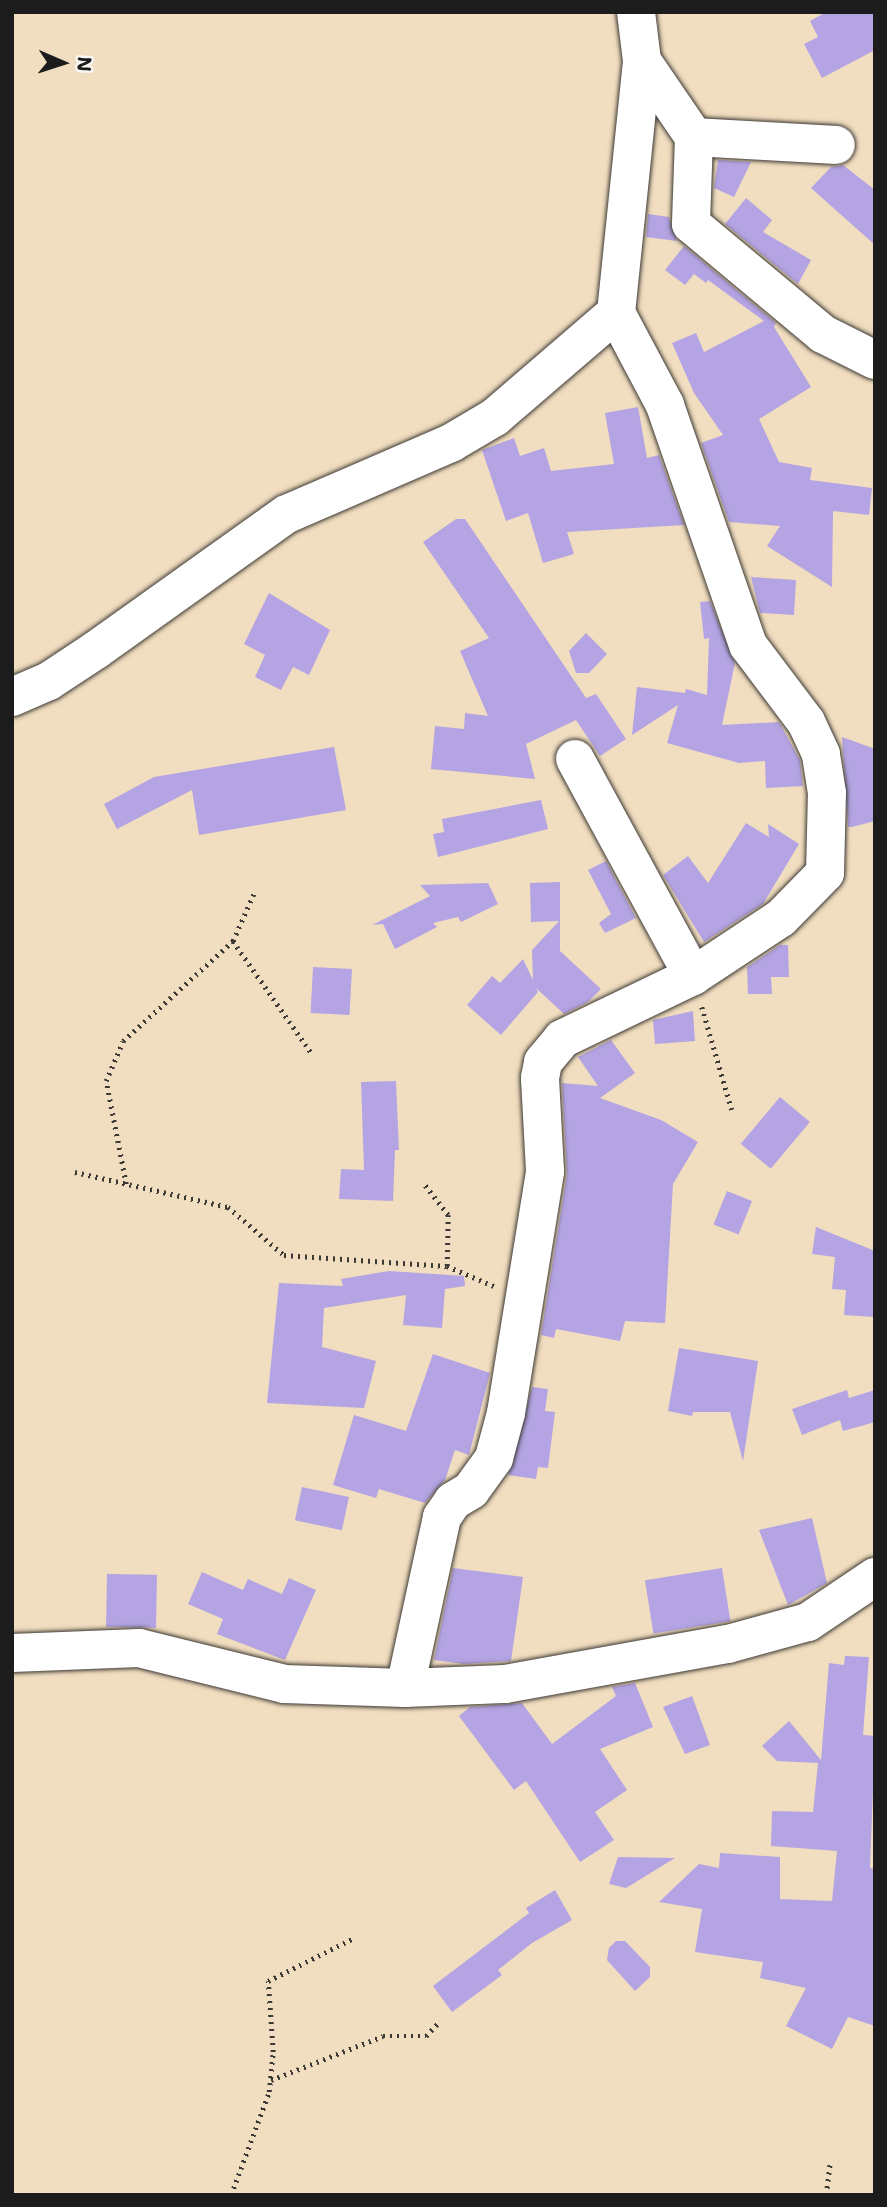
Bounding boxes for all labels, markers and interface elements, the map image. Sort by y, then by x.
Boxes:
north arrow [28,28,98,98]
text: N [72,56,97,72]

